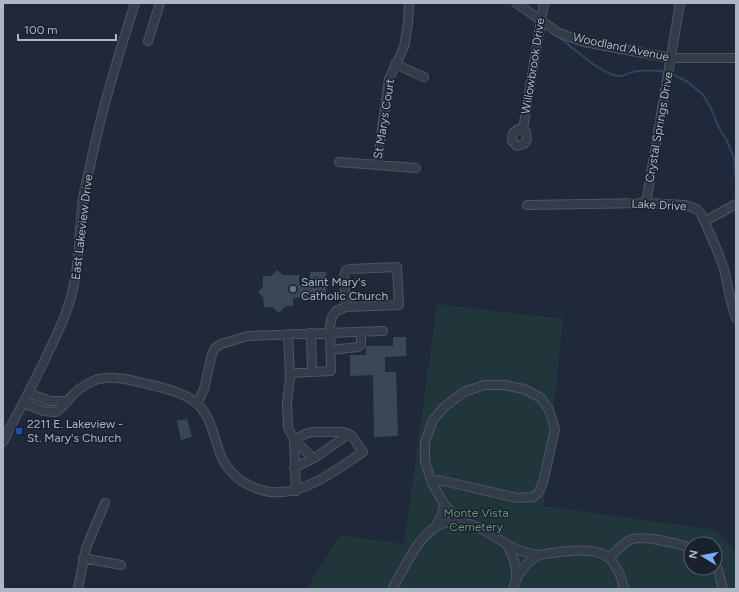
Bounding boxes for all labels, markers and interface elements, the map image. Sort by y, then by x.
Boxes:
scale bar [18,16,116,42]
street label: Willowbrook Drive [518,16,548,115]
text: 100 m [24,23,58,37]
street label: Woodland Avenue [572,30,671,64]
street label: Crystal Springs Drive [642,70,676,183]
street label: St Marys Court [371,77,397,160]
street label: East Lakeview Drive [69,173,95,281]
street label: Lake Drive [631,197,687,213]
place label: Saint Mary's Catholic Church [301,275,388,303]
marker: Saint Mary's Catholic Church [288,284,298,294]
place label: 2211 E. Lakeview - St. Mary's Church [27,417,123,445]
marker: 2211 E. Lakeview - St. Mary's Church [14,426,24,436]
park label: Monte Vista Cemetery [443,506,509,534]
north arrow [683,536,723,576]
text: N [687,549,701,560]

